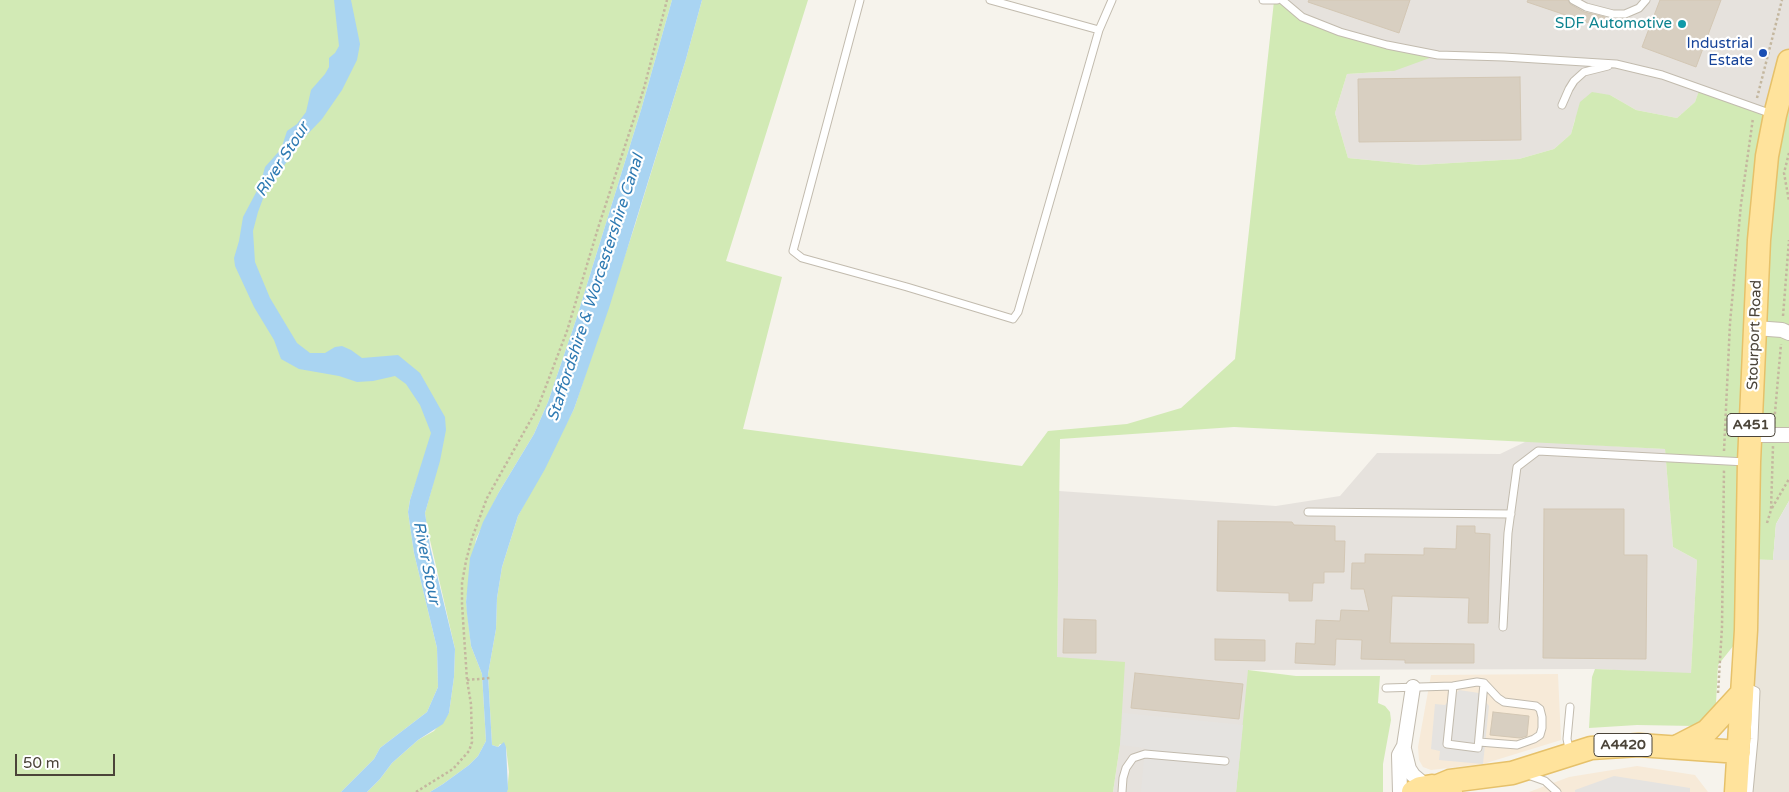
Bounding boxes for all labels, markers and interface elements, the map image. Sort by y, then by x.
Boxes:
place label: SDF Automotive [1555,15,1672,33]
marker: SDF Automotive [1676,18,1688,30]
place label: Industrial Estate [1687,35,1753,70]
marker: Industrial Estate [1757,47,1769,59]
water label: River Stour [252,119,314,201]
water label: Staffordshire & Worcestershire Canal [544,152,648,424]
street label: Stourport Road [1744,280,1766,390]
road number: A451 [1727,414,1775,436]
water label: River Stour [409,520,443,606]
road number: A4420 [1594,734,1652,756]
scale bar [18,744,118,776]
text: 50 m [23,754,60,772]

